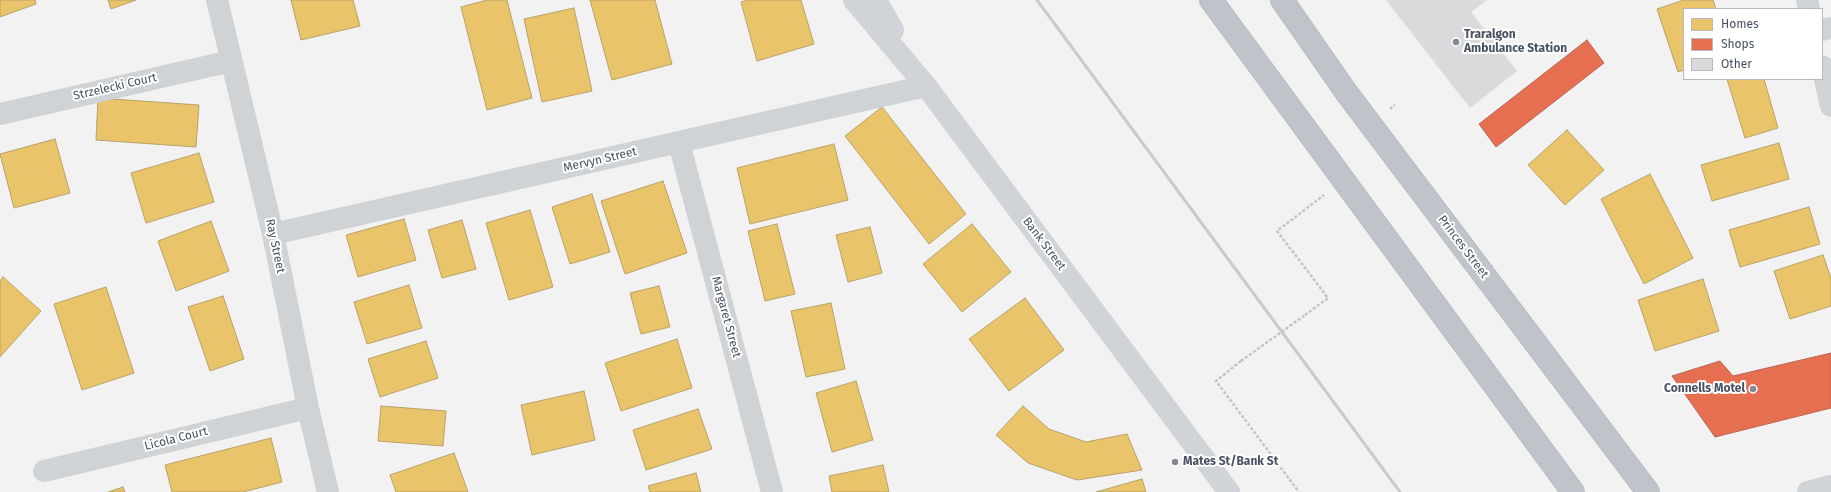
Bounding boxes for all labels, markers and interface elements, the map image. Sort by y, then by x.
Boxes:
legend [1683,8,1823,80]
text: Homes [1721,17,1759,31]
place label: Traralgon Ambulance Station [1464,28,1567,56]
marker: Traralgon Ambulance Station [1451,37,1461,47]
text: Shops [1721,37,1754,51]
text: Other [1721,57,1752,71]
street label: Strzelecki Court [72,70,158,104]
street label: Mervyn Street [562,145,638,175]
street label: Princes Street [1435,213,1491,281]
street label: Bank Street [1019,215,1069,273]
street label: Ray Street [262,218,288,274]
street label: Margaret Street [708,275,744,359]
place label: Connells Motel [1664,382,1745,396]
marker: Connells Motel [1748,384,1758,394]
street label: Licola Court [143,424,209,454]
place label: Mates St/Bank St [1183,455,1278,469]
marker: Mates St/Bank St [1170,457,1180,467]

